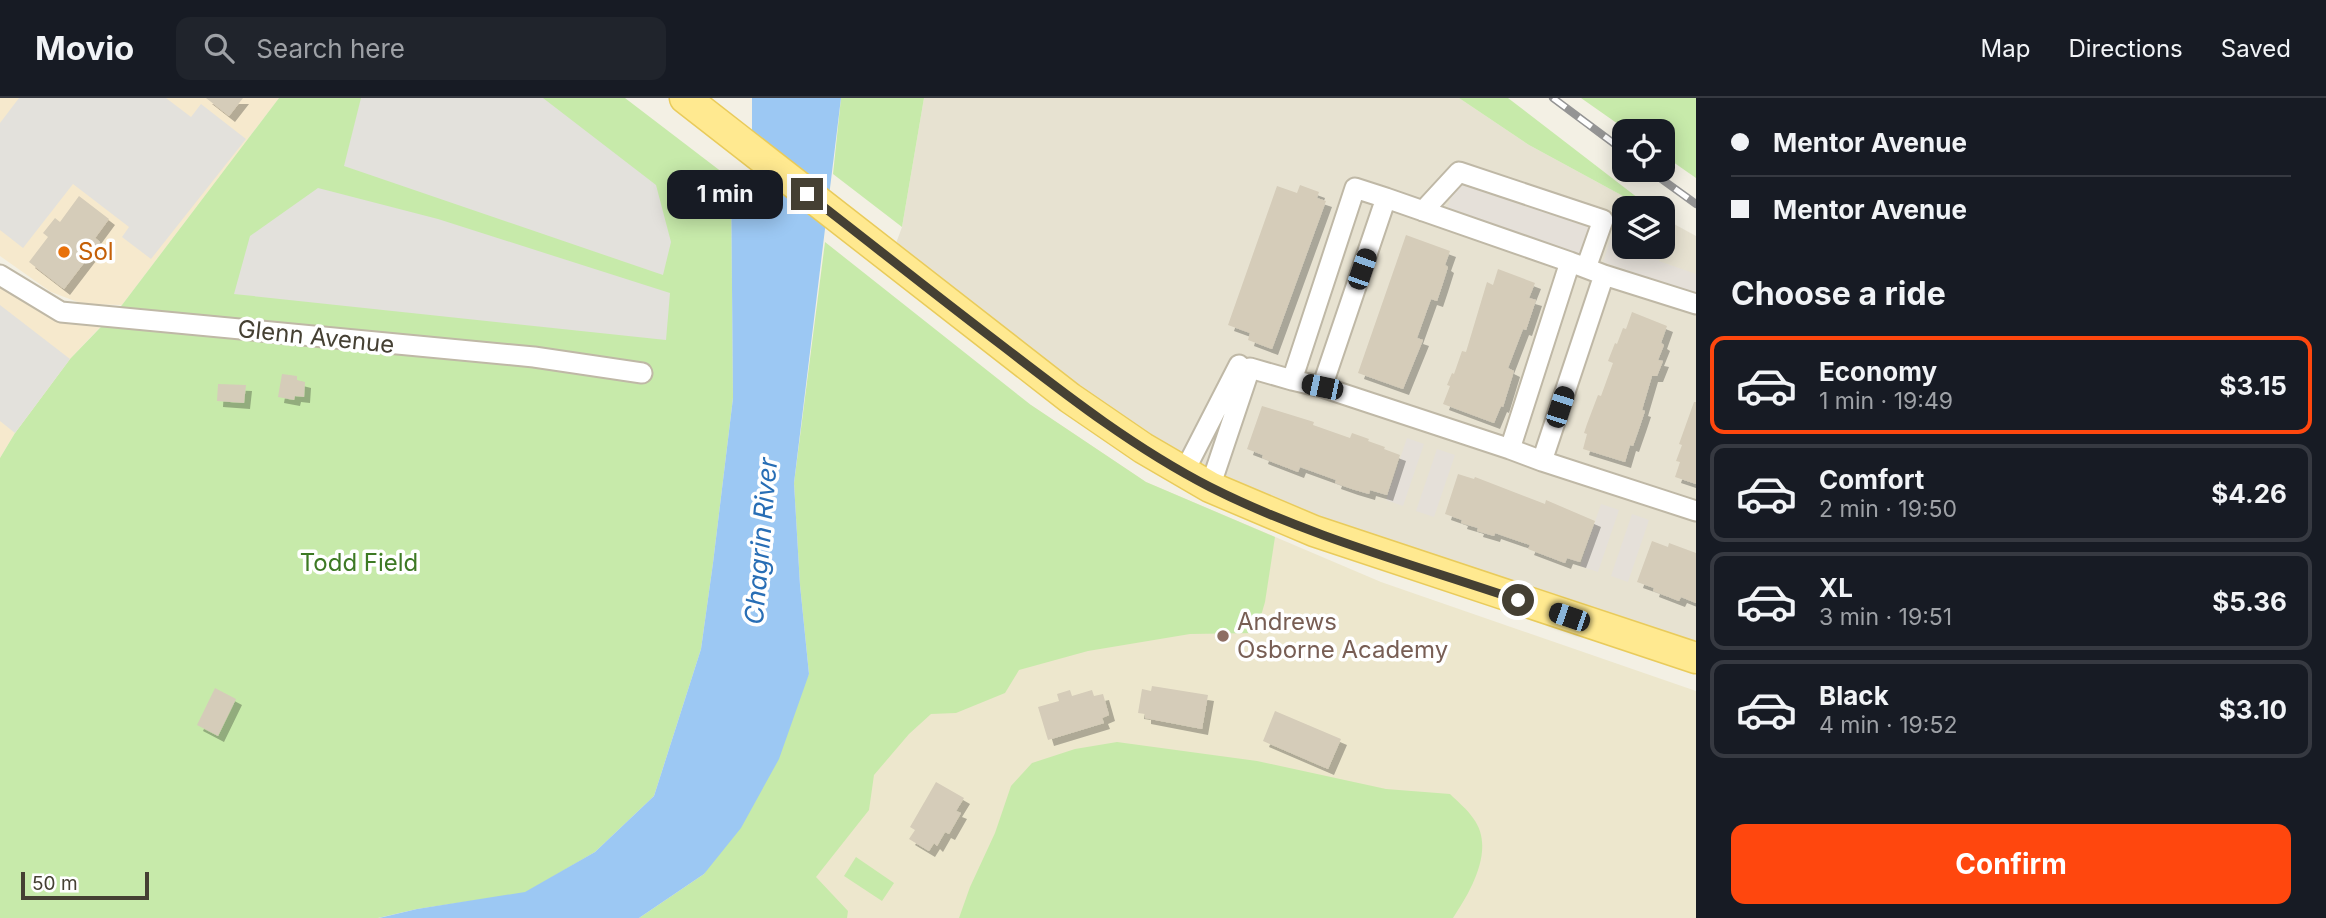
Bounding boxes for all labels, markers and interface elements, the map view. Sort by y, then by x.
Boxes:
search box [176,17,666,80]
text: Movio [35,28,134,68]
icon: search [200,29,238,67]
text: Search here [256,33,405,64]
text: Map [1981,34,2030,63]
text: Directions [2068,34,2183,63]
text: Saved [2221,34,2291,63]
map controls [1612,119,1675,259]
button: locate [1612,119,1675,182]
text: Mentor Avenue [1773,127,1967,158]
callout: 1 min [667,170,782,218]
route end [791,178,823,210]
text: 1 min [697,180,753,208]
text: Mentor Avenue [1773,194,1967,225]
button: layers [1612,196,1675,259]
place label: Sol [78,237,114,266]
marker: Sol [56,244,72,260]
car [1346,246,1379,292]
text: Choose a ride [1731,274,1946,313]
street label: Glenn Avenue [236,314,396,359]
icon: car [1735,354,1798,417]
text: Economy [1819,356,1937,387]
text: $3.15 [2220,370,2287,401]
car [1300,372,1345,402]
car [1544,384,1577,430]
text: 1 min · 19:49 [1819,387,1953,415]
water label: Chagrin River [738,455,783,626]
icon: car [1735,462,1798,525]
text: Comfort [1819,464,1924,495]
text: $4.26 [2211,478,2287,509]
text: 2 min · 19:50 [1819,495,1957,523]
park label: Todd Field [300,548,418,577]
icon: car [1735,570,1798,633]
text: XL [1819,572,1853,603]
route start [1502,584,1534,616]
text: $5.36 [2212,586,2287,617]
car [1546,600,1593,634]
text: 3 min · 19:51 [1819,603,1952,631]
place label: Andrews Osborne Academy [1237,607,1448,664]
marker: Andrews Osborne Academy [1215,628,1231,644]
icon: car [1735,678,1798,741]
text: Black [1819,680,1889,711]
text: $3.10 [2219,694,2287,725]
text: 4 min · 19:52 [1819,711,1957,739]
button: Confirm [1731,824,2291,904]
scale bar [21,869,149,901]
text: 50 m [32,872,78,895]

